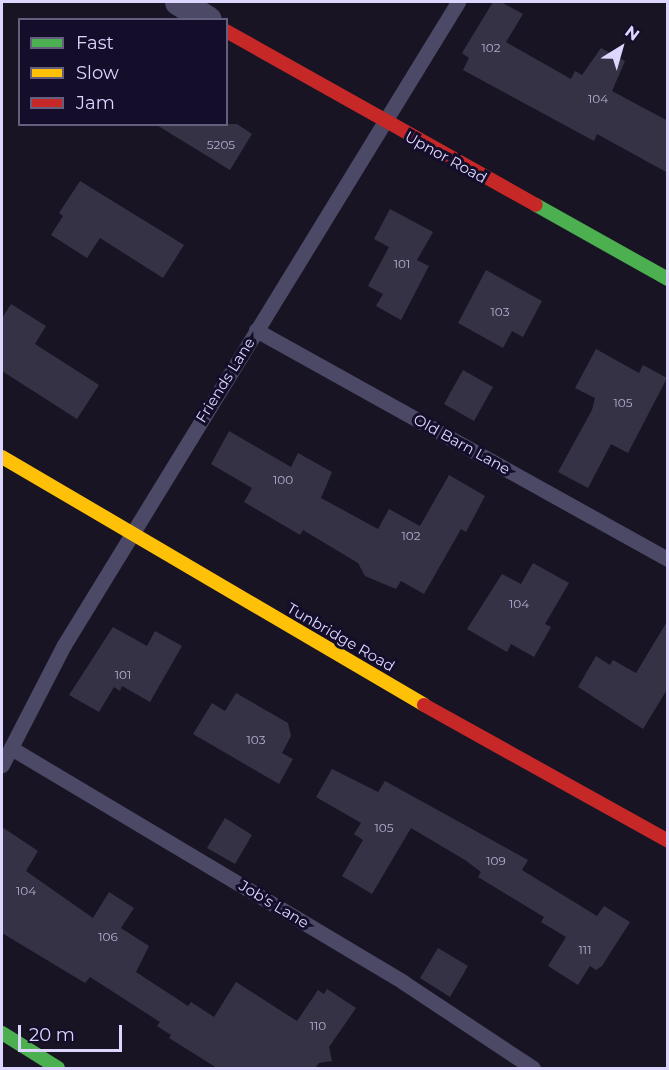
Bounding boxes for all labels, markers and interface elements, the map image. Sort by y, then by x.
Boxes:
legend [18,18,228,126]
north arrow [591,18,651,78]
text: N [621,22,643,45]
text: Fast [76,32,114,54]
house number: 102 [481,41,501,55]
text: Slow [76,62,119,84]
text: Jam [76,92,115,114]
house number: 104 [588,92,608,106]
street label: Upnor Road [402,127,490,187]
house number: 5205 [207,138,235,152]
house number: 101 [394,257,410,271]
house number: 103 [491,305,509,319]
street label: Friends Lane [192,334,258,426]
house number: 105 [613,396,633,410]
street label: Old Barn Lane [411,410,513,478]
house number: 100 [273,473,293,487]
house number: 102 [401,529,421,543]
house number: 104 [509,597,529,611]
street label: Tunbridge Road [284,599,398,675]
house number: 101 [115,668,131,682]
house number: 103 [247,733,265,747]
house number: 105 [374,821,394,835]
house number: 109 [486,854,506,868]
street label: Job's Lane [236,876,312,932]
house number: 104 [16,884,36,898]
house number: 106 [98,930,118,944]
house number: 111 [579,943,591,957]
scale bar [21,1013,124,1051]
house number: 110 [310,1019,326,1033]
text: 20 m [29,1024,75,1046]

